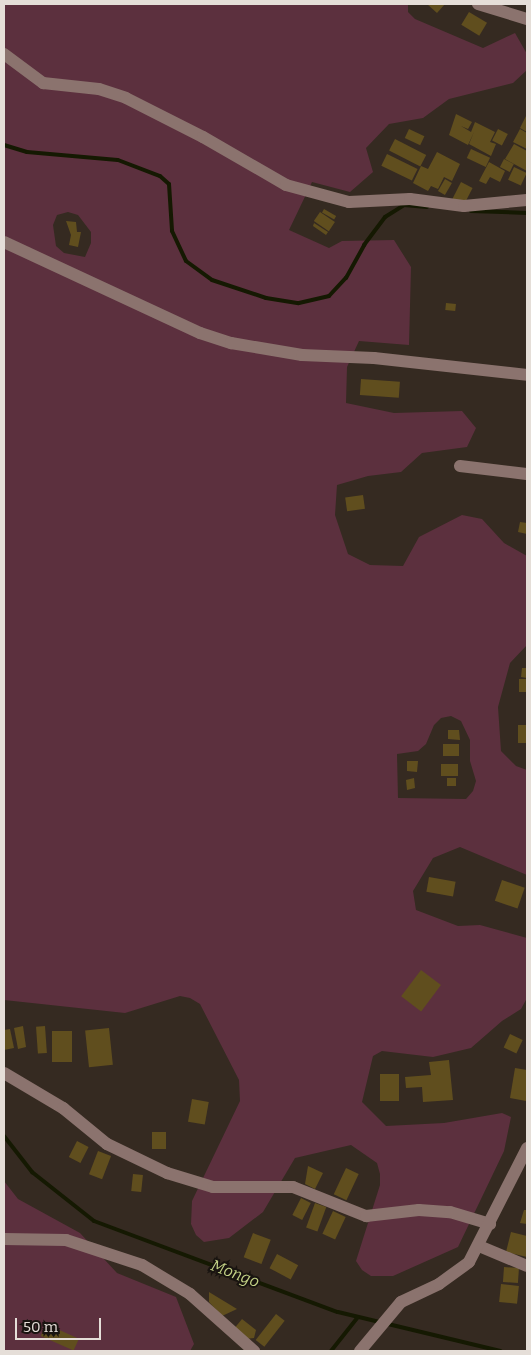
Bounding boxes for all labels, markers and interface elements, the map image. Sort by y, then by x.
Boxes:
water label: Mongo [208,1256,262,1292]
scale bar [18,1308,104,1340]
text: 50 m [23,1318,58,1336]

